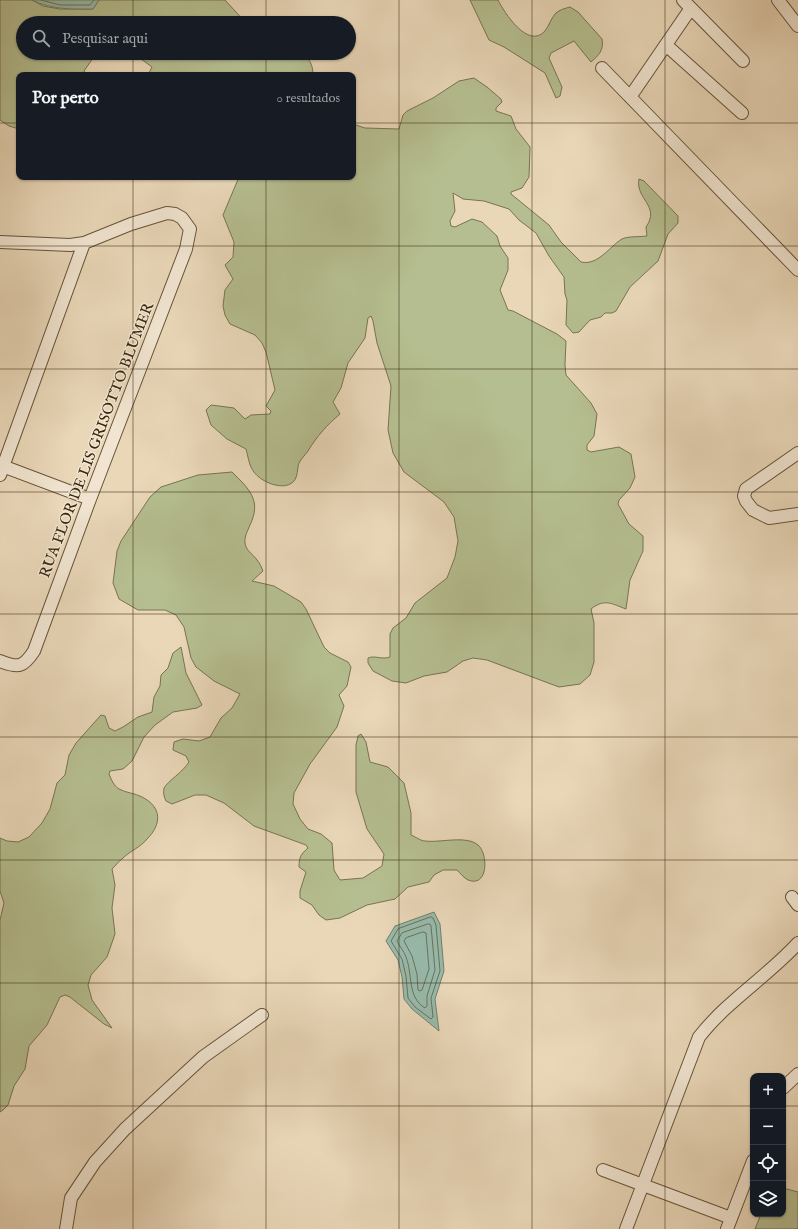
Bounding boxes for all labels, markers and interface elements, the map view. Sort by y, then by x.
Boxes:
search box [16,16,356,60]
icon: search [30,27,52,49]
text: Pesquisar aqui [62,29,148,48]
text: Por perto [32,88,99,109]
text: 0 resultados [277,90,340,107]
street label: RUA FLOR DE LIS GRISOTTO BLUMER [35,299,158,580]
map controls [750,1073,786,1217]
button: + [750,1073,786,1109]
button: − [750,1109,786,1145]
button: locate [750,1145,786,1181]
button: layers [750,1181,786,1217]

